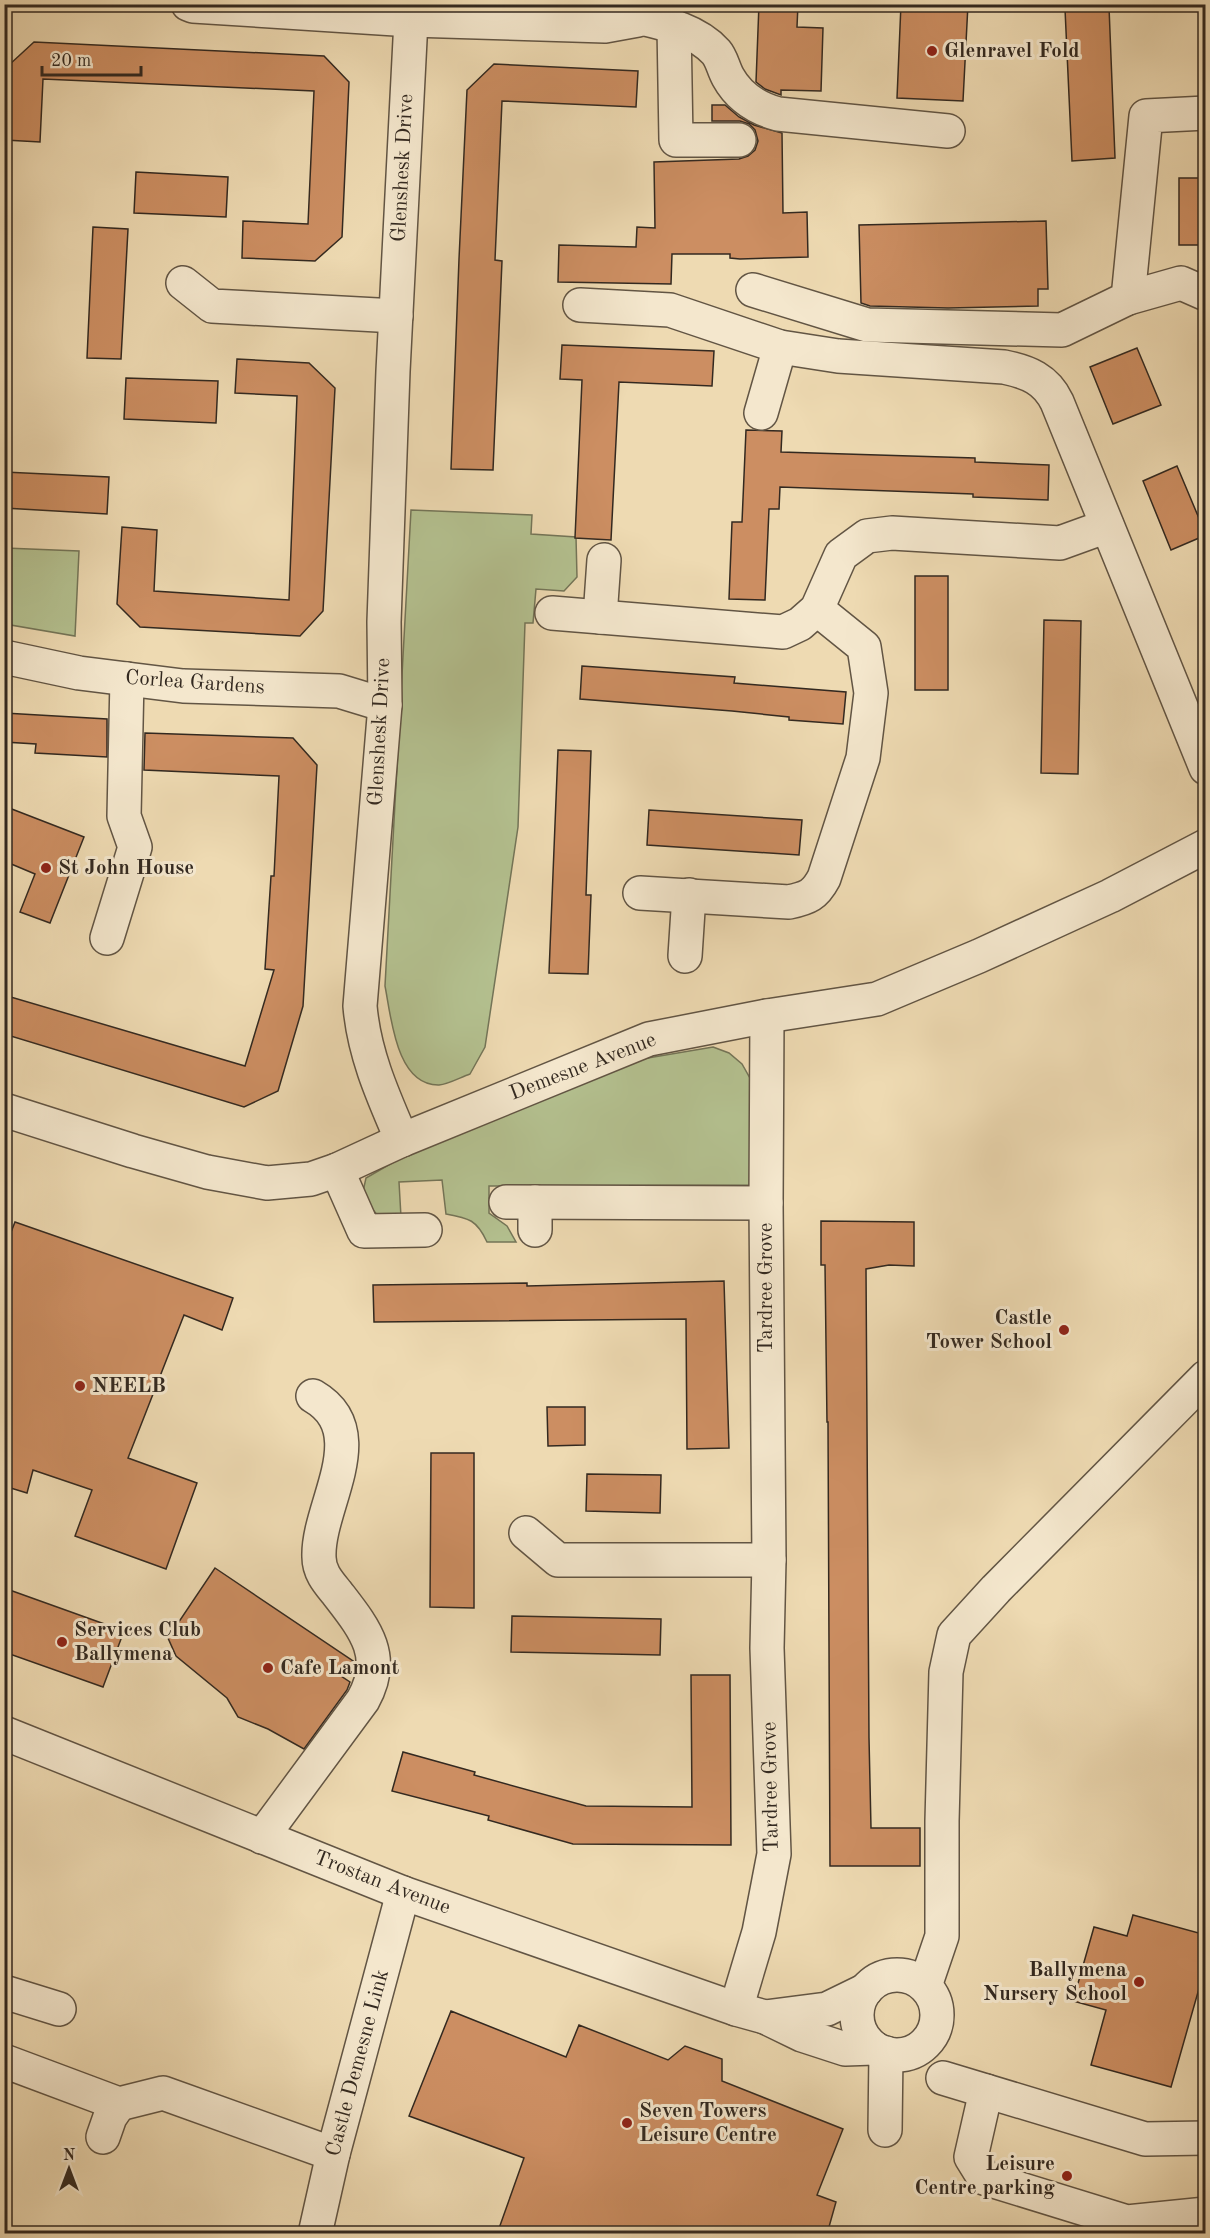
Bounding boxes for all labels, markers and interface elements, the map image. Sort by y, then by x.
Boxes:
scale bar [42,39,141,77]
place label: Glenravel Fold [944,41,1080,62]
marker: Glenravel Fold [925,44,939,58]
text: 20 m [51,52,91,70]
street label: Glenshesk Drive [389,93,417,243]
street label: Glenshesk Drive [366,657,394,807]
street label: Corlea Gardens [125,668,265,698]
place label: St John House [58,858,194,879]
marker: St John House [39,861,53,875]
street label: Demesne Avenue [507,1029,659,1105]
street label: Tardree Grove [756,1223,777,1353]
place label: Castle Tower School [926,1308,1052,1353]
marker: Castle Tower School [1057,1323,1071,1337]
place label: NEELB [92,1376,166,1397]
marker: NEELB [73,1379,87,1393]
place label: Services Club Ballymena [74,1620,201,1665]
marker: Services Club Ballymena [55,1635,69,1649]
place label: Cafe Lamont [280,1658,399,1679]
marker: Cafe Lamont [261,1661,275,1675]
street label: Tardree Grove [759,1721,783,1853]
street label: Trostan Avenue [311,1847,453,1919]
place label: Ballymena Nursery School [983,1960,1127,2005]
street label: Castle Demesne Link [323,1967,393,2159]
marker: Ballymena Nursery School [1132,1975,1146,1989]
place label: Seven Towers Leisure Centre [639,2101,777,2146]
marker: Seven Towers Leisure Centre [620,2116,634,2130]
north arrow [39,2139,99,2199]
text: N [63,2148,76,2164]
place label: Leisure Centre parking [915,2154,1055,2199]
marker: Leisure Centre parking [1060,2169,1074,2183]

